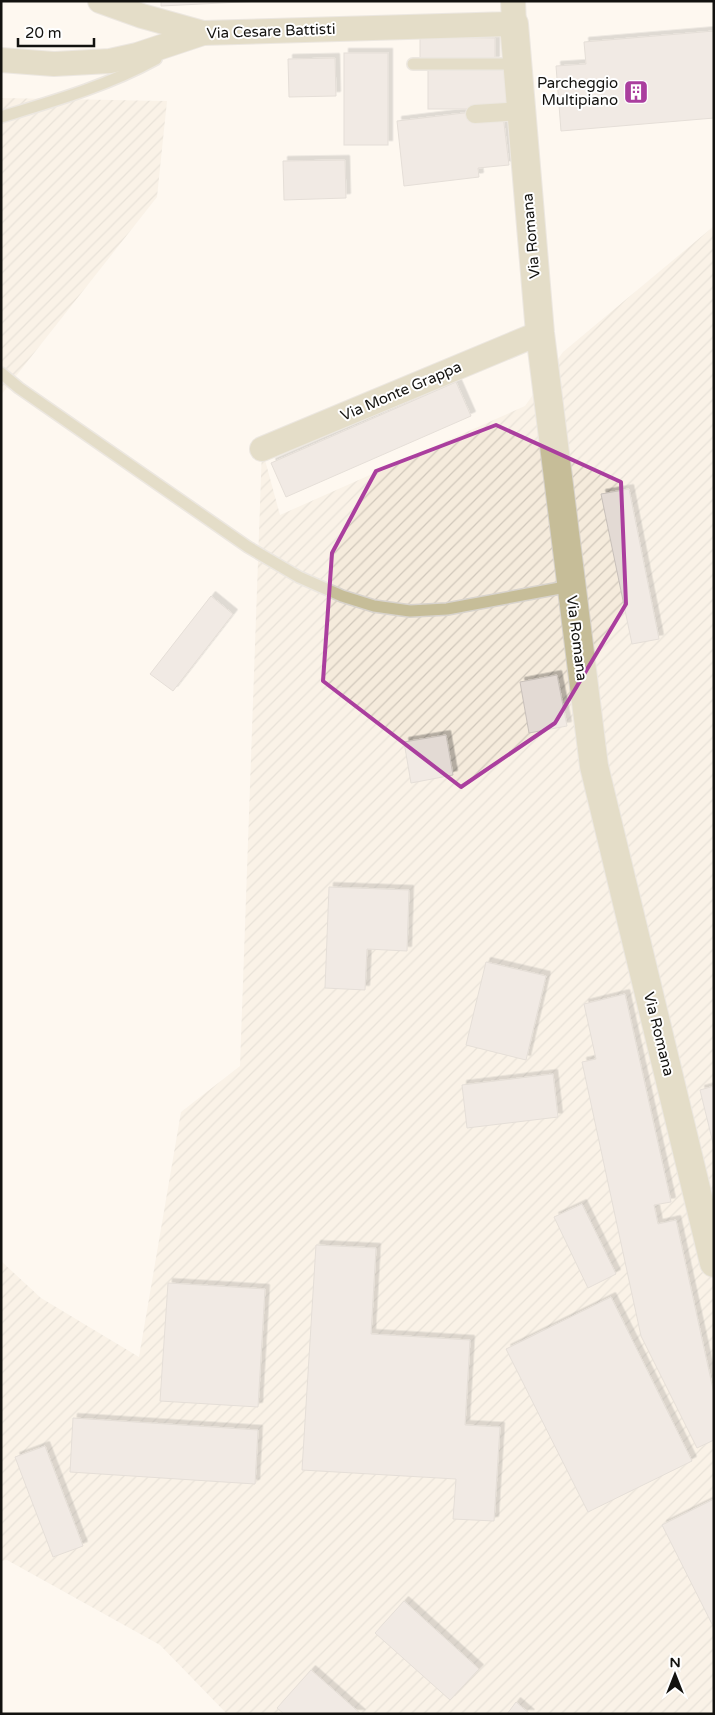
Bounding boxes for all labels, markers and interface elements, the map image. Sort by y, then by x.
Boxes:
scale bar [18,15,94,47]
street label: Via Cesare Battisti [206,20,336,42]
text: 20 m [25,24,62,42]
place label: Parcheggio Multipiano [537,74,618,109]
building icon: Parcheggio Multipiano [623,79,649,105]
street label: Via Romana [518,192,544,280]
street label: Via Monte Grappa [338,357,464,425]
street label: Via Romana [563,594,591,682]
street label: Via Romana [640,990,678,1078]
north arrow [650,1650,700,1700]
text: N [669,1654,681,1671]

